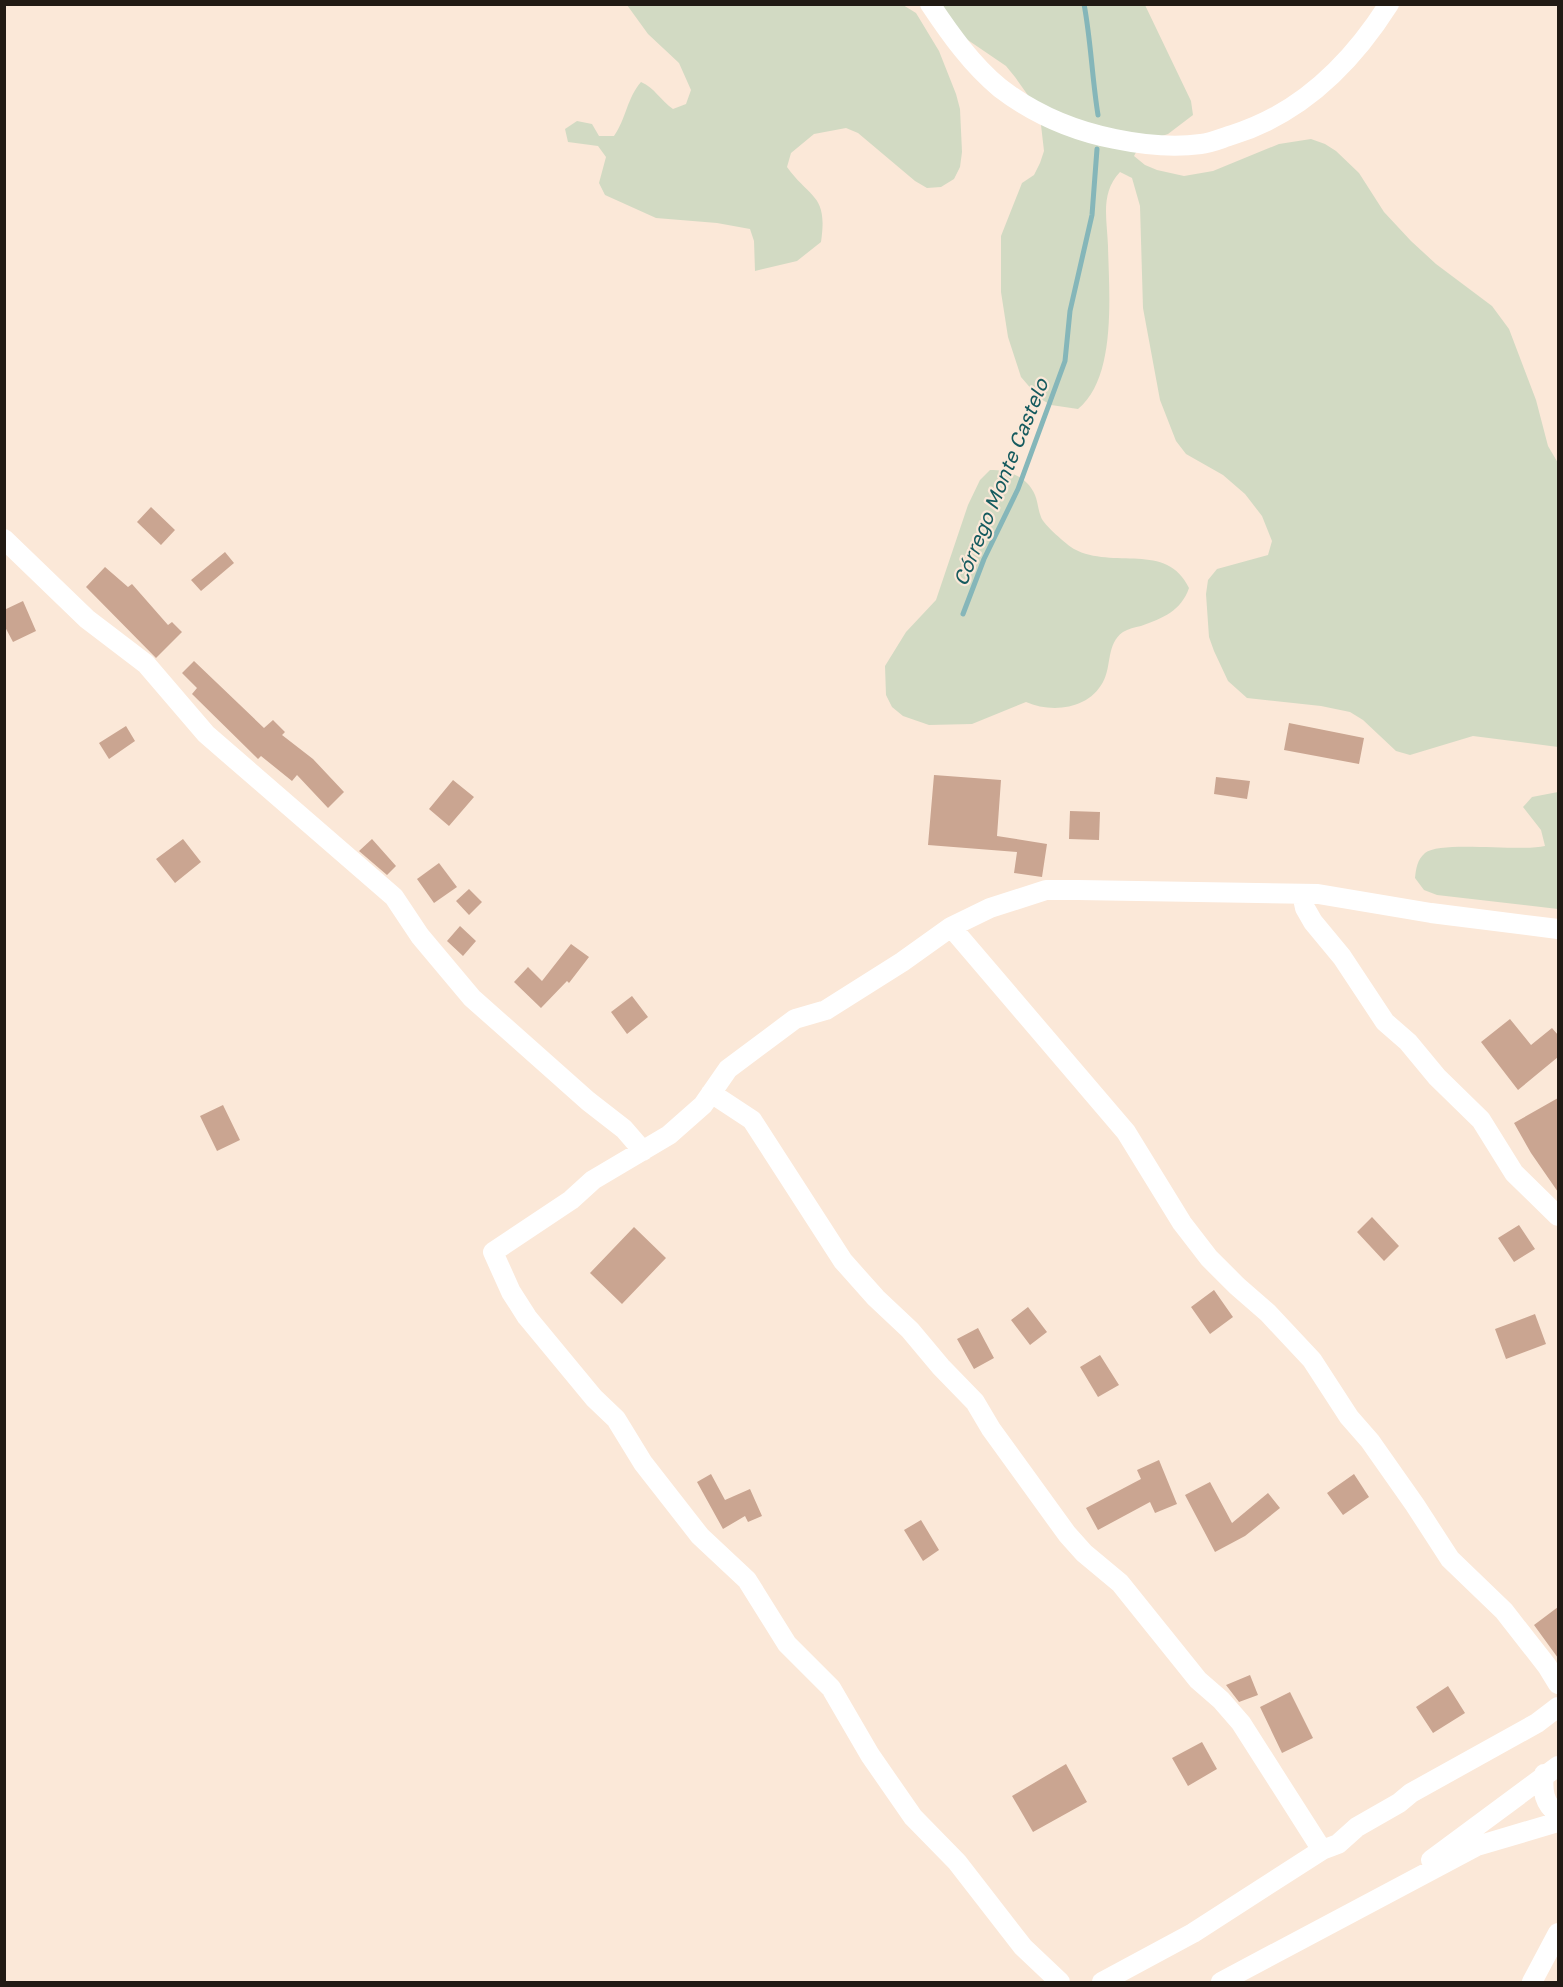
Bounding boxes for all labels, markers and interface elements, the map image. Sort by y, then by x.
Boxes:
water label: Córrego Monte Castelo [947,374,1054,589]

